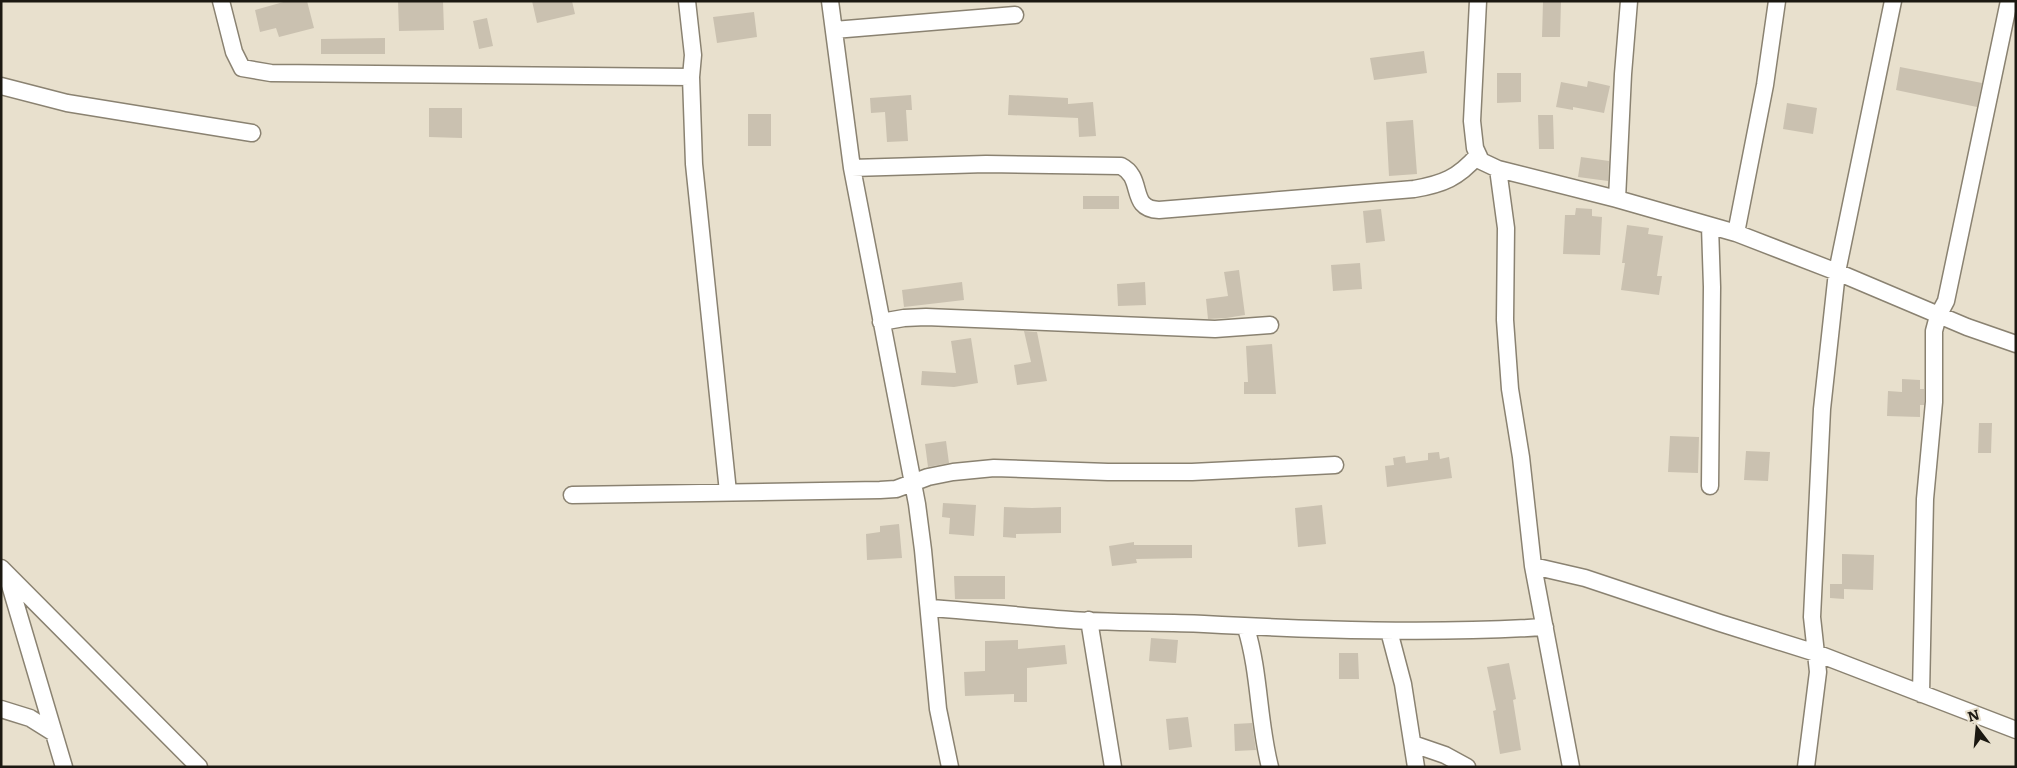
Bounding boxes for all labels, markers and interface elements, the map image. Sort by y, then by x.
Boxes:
north arrow [1952,703,2002,753]
text: N [1965,703,1982,726]

